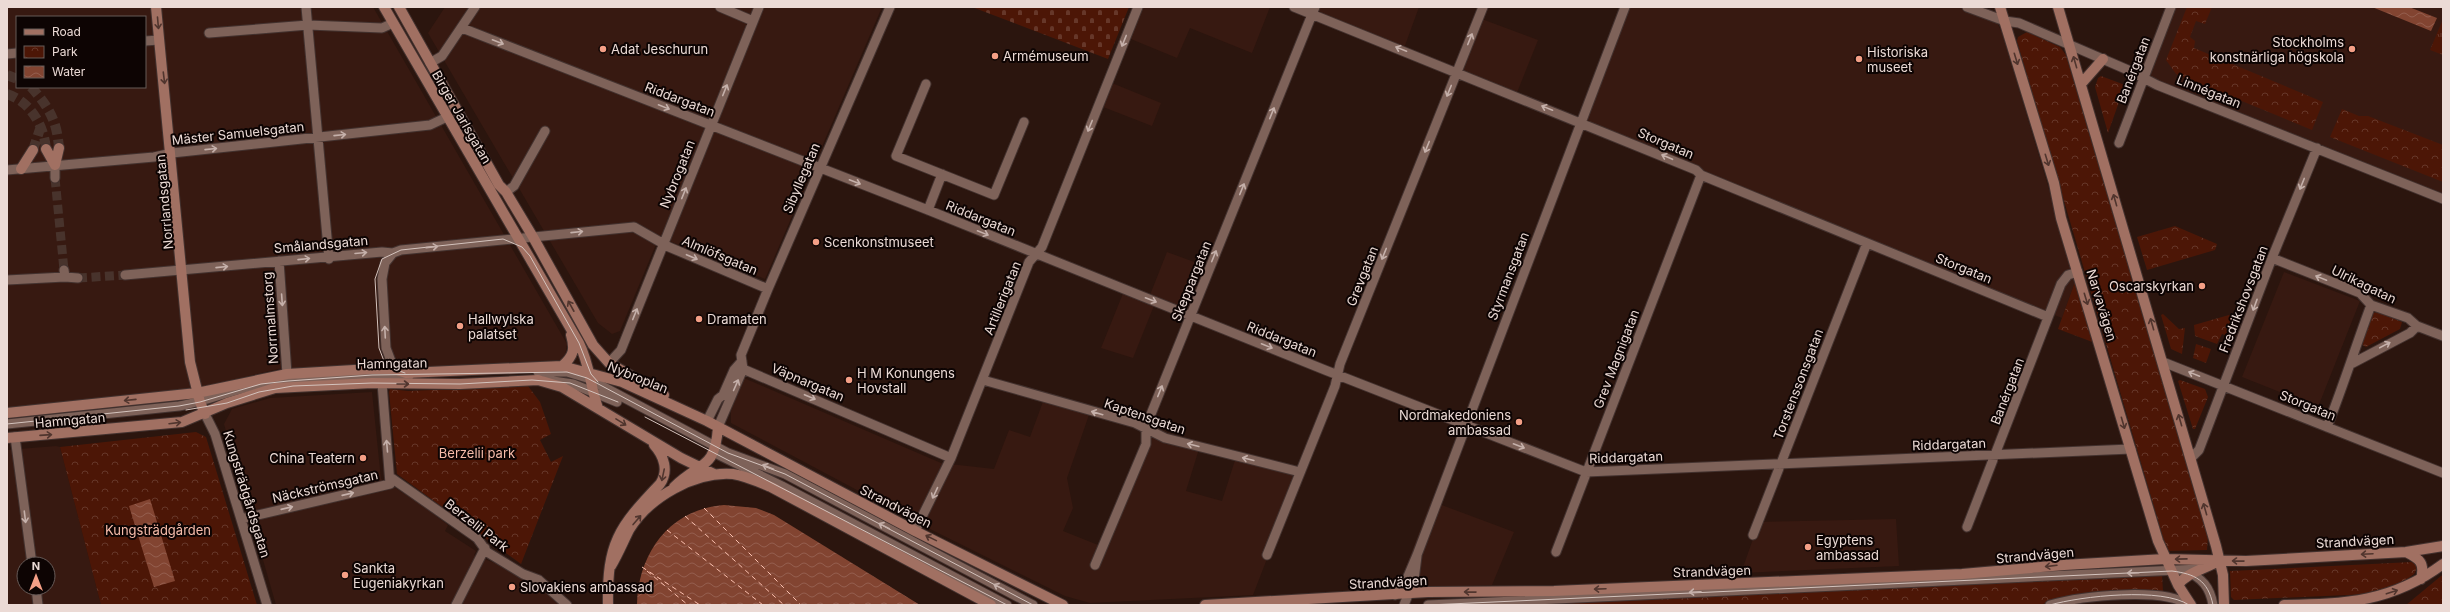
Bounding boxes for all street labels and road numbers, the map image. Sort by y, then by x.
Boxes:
street label: Banérgatan [2113,34,2153,106]
street label: Birger Jarlsgatan [429,68,495,166]
street label: Linnégatan [2174,71,2244,111]
street label: Riddargatan [643,78,717,120]
street label: Mäster Samuelsgatan [171,118,305,148]
street label: Storgatan [1635,124,1697,162]
street label: Nybrogatan [656,138,698,210]
street label: Sibyllegatan [779,140,823,216]
street label: Norrlandsgatan [152,154,176,250]
street label: Riddargatan [944,197,1018,239]
street label: Styrmansgatan [1484,230,1532,322]
street label: Smålandsgatan [273,232,369,256]
street label: Almlöfsgatan [680,232,760,278]
street label: Skeppargatan [1168,238,1214,324]
street label: Fredrikshovsgatan [2215,243,2271,355]
street label: Grevgatan [1343,244,1381,308]
street label: Storgatan [1933,249,1995,287]
street label: Artillerigatan [980,259,1024,337]
street label: Ulrikagatan [2329,261,2399,307]
street label: Narvavägen [2083,267,2121,343]
street label: Norrmalmstorg [259,271,281,365]
street label: Grev Magnigatan [1590,307,1642,411]
street label: Riddargatan [1245,318,1319,360]
street label: Torstenssonsgatan [1770,327,1826,441]
street label: Hamngatan [357,354,427,372]
street label: Banérgatan [1987,355,2027,427]
street label: Nybroplan [605,358,671,396]
street label: Väpnargatan [769,359,847,405]
street label: Storgatan [2277,386,2339,424]
street label: Kaptensgatan [1102,395,1188,437]
street label: Hamngatan [34,409,106,431]
street label: Kungsträdgårdsgatan [220,428,274,560]
street label: Riddargatan [1912,435,1986,453]
street label: Riddargatan [1589,448,1663,466]
street label: Näckströmsgatan [271,466,379,506]
street label: Strandvägen [857,481,935,531]
street label: Berzelii Park [442,495,512,555]
street label: Strandvägen [2315,531,2395,551]
street label: Strandvägen [1995,544,2075,566]
street label: Strandvägen [1673,562,1751,580]
street label: Strandvägen [1348,572,1428,592]

